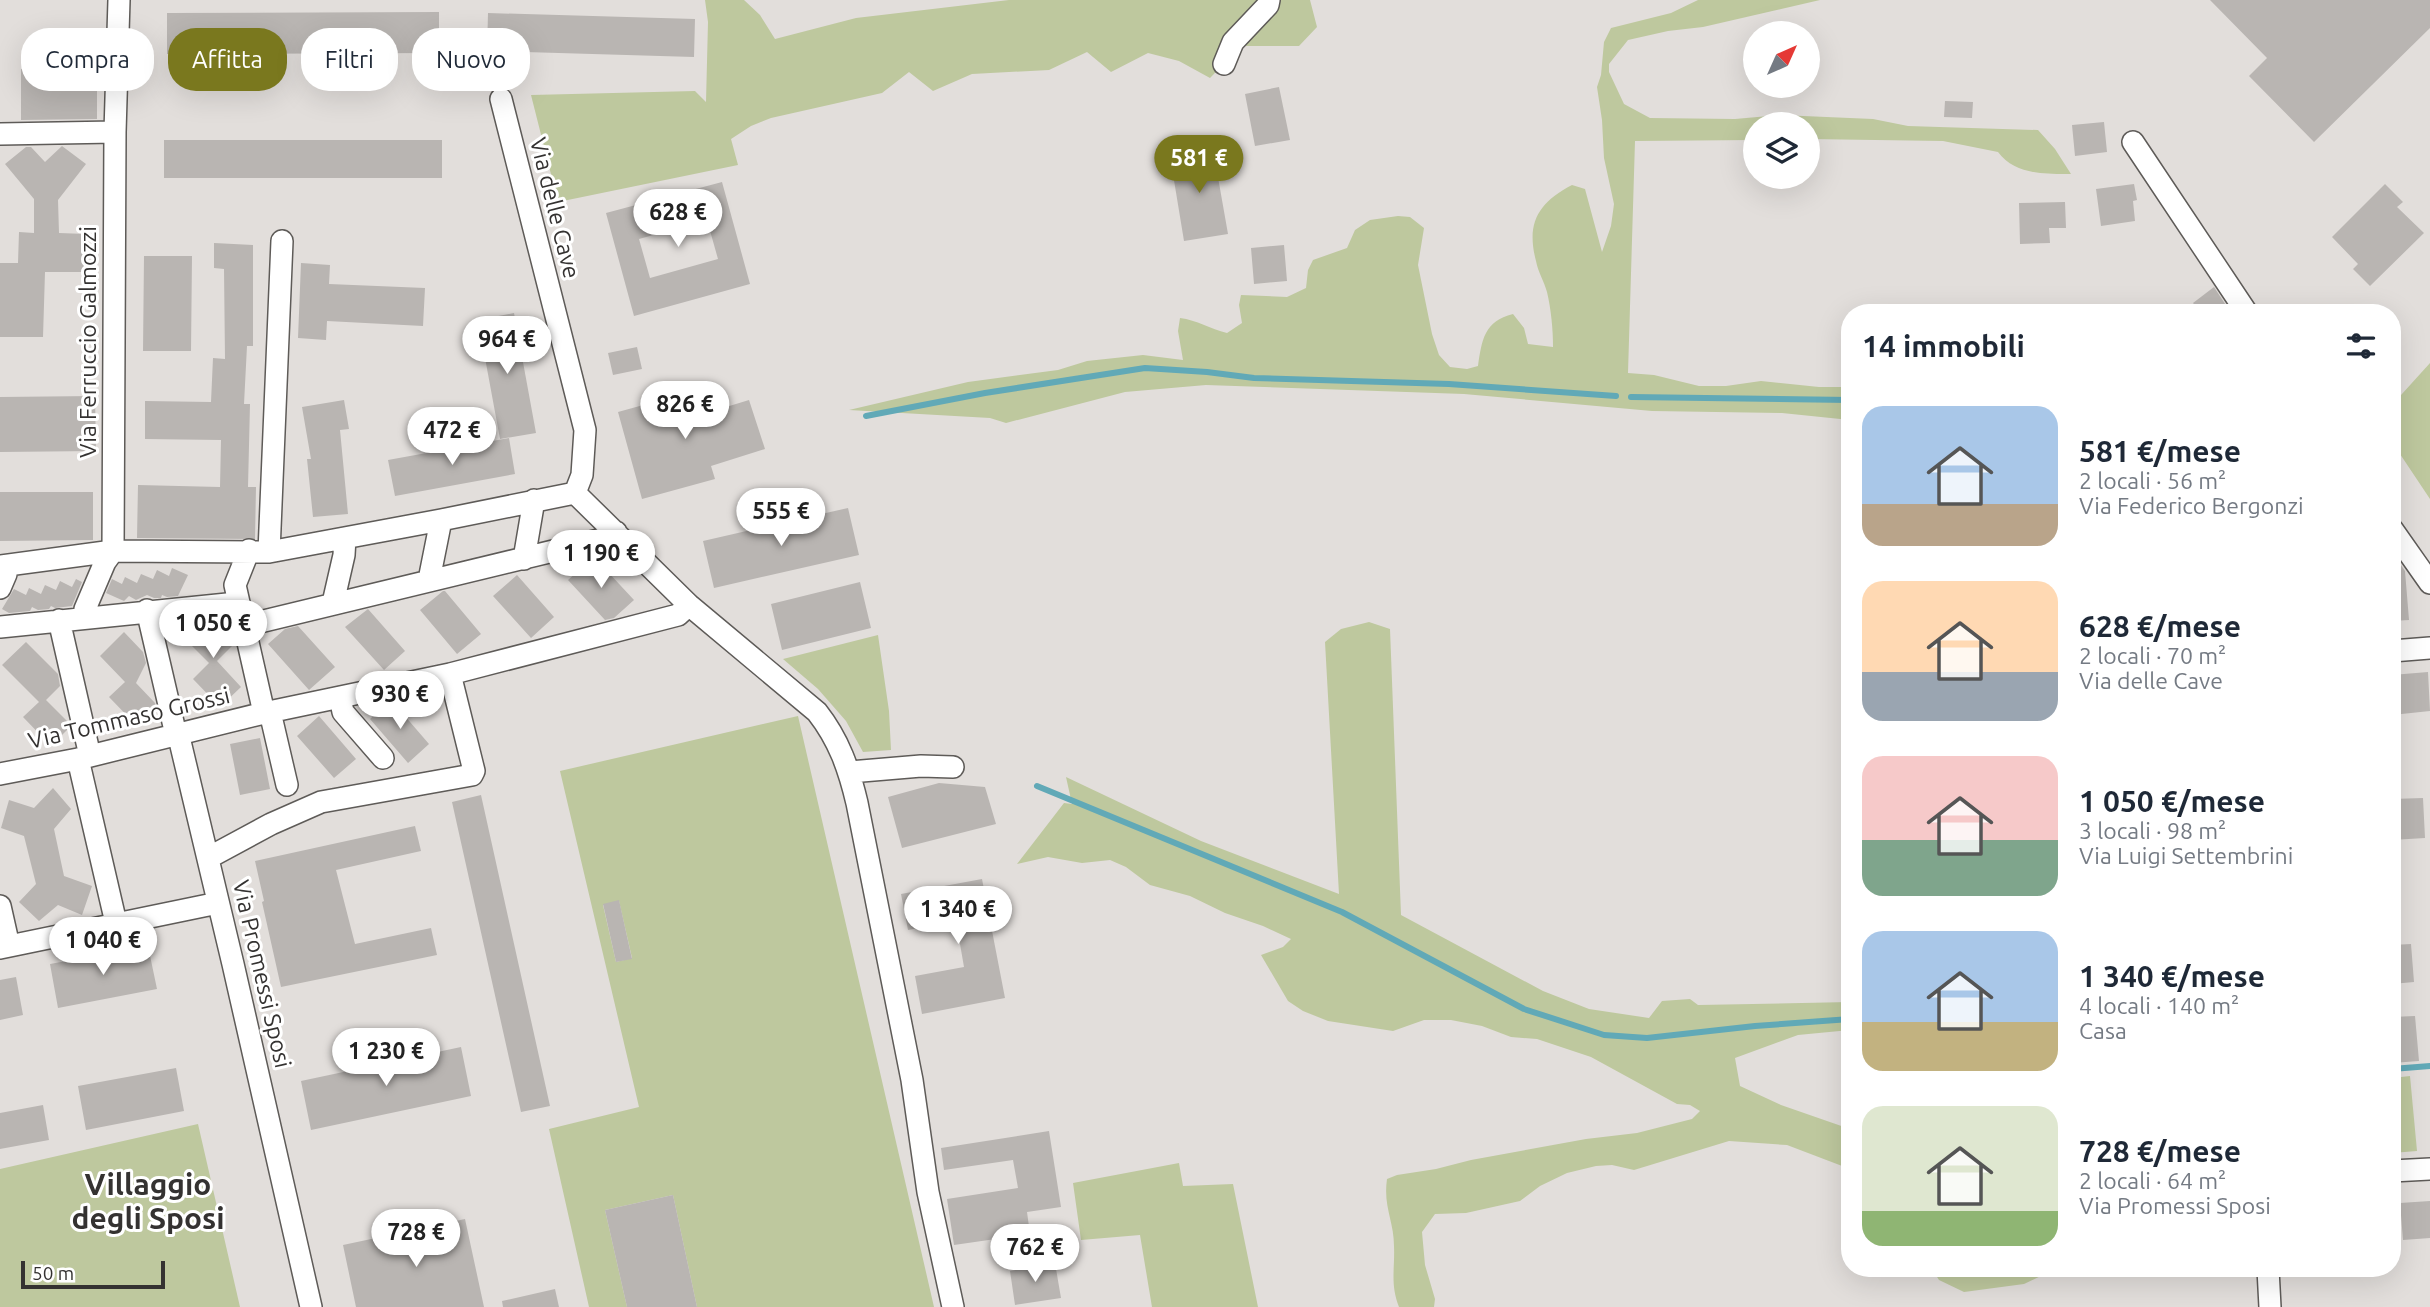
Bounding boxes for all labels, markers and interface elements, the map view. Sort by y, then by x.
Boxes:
north arrow [1743,21,1820,98]
map controls [1743,21,1820,189]
chip: Compra [21,28,154,91]
chip: Affitta [168,28,287,91]
chip: Filtri [301,28,398,91]
chip: Nuovo [412,28,530,91]
button: layers [1743,112,1820,189]
street label: Via delle Cave [526,135,585,281]
pin: 581 € [1150,136,1248,195]
text: 581 € [1170,145,1228,170]
pin: 628 € [629,190,727,249]
text: 628 € [649,199,707,224]
street label: Via Ferruccio Galmozzi [75,226,100,458]
pin: 964 € [458,316,556,376]
text: 964 € [478,326,536,351]
icon: filters [2342,327,2380,365]
text: 14 immobili [1862,329,2025,363]
pin: 826 € [636,382,734,441]
text: 826 € [656,391,714,416]
pin: 472 € [403,407,501,467]
text: 472 € [423,417,481,442]
icon: home [1918,434,2002,518]
text: 581 €/mese [2079,434,2241,468]
text: 2 locali · 56 m² [2079,468,2226,493]
pin: 555 € [732,489,830,548]
text: Via Federico Bergonzi [2079,493,2304,518]
text: 555 € [752,498,810,523]
pin: 1 190 € [536,530,666,590]
text: 1 190 € [563,540,639,565]
pin: 1 050 € [148,600,278,660]
icon: home [1918,609,2002,693]
text: 628 €/mese [2079,609,2241,643]
text: 1 050 € [175,610,251,635]
text: 2 locali · 70 m² [2079,643,2226,668]
text: Via delle Cave [2079,668,2223,693]
pin: 930 € [351,672,449,731]
text: 930 € [371,681,429,706]
street label: Via Tommaso Grossi [26,682,232,753]
icon: home [1918,784,2002,868]
text: 1 050 €/mese [2079,784,2265,818]
text: 3 locali · 98 m² [2079,818,2226,843]
text: Via Luigi Settembrini [2079,843,2293,868]
street label: Via Promessi Sposi [229,878,296,1070]
pin: 1 340 € [893,886,1023,946]
text: 1 340 € [920,896,996,921]
pin: 1 040 € [38,918,168,977]
text: 1 040 € [65,927,141,952]
icon: home [1918,959,2002,1043]
text: 1 340 €/mese [2079,959,2265,993]
text: 4 locali · 140 m² [2079,993,2239,1018]
text: Casa [2079,1018,2127,1043]
pin: 1 230 € [321,1028,451,1088]
text: 1 230 € [348,1038,424,1063]
icon: home [1918,1134,2002,1218]
text: 728 €/mese [2079,1134,2241,1168]
district label: Villaggio degli Sposi [71,1167,225,1235]
text: 2 locali · 64 m² [2079,1168,2226,1193]
text: Via Promessi Sposi [2079,1193,2271,1218]
pin: 728 € [367,1210,465,1269]
text: 728 € [387,1219,445,1244]
pin: 762 € [986,1224,1084,1284]
text: 762 € [1006,1234,1064,1259]
scale bar [21,1258,164,1290]
text: 50 m [32,1262,74,1284]

